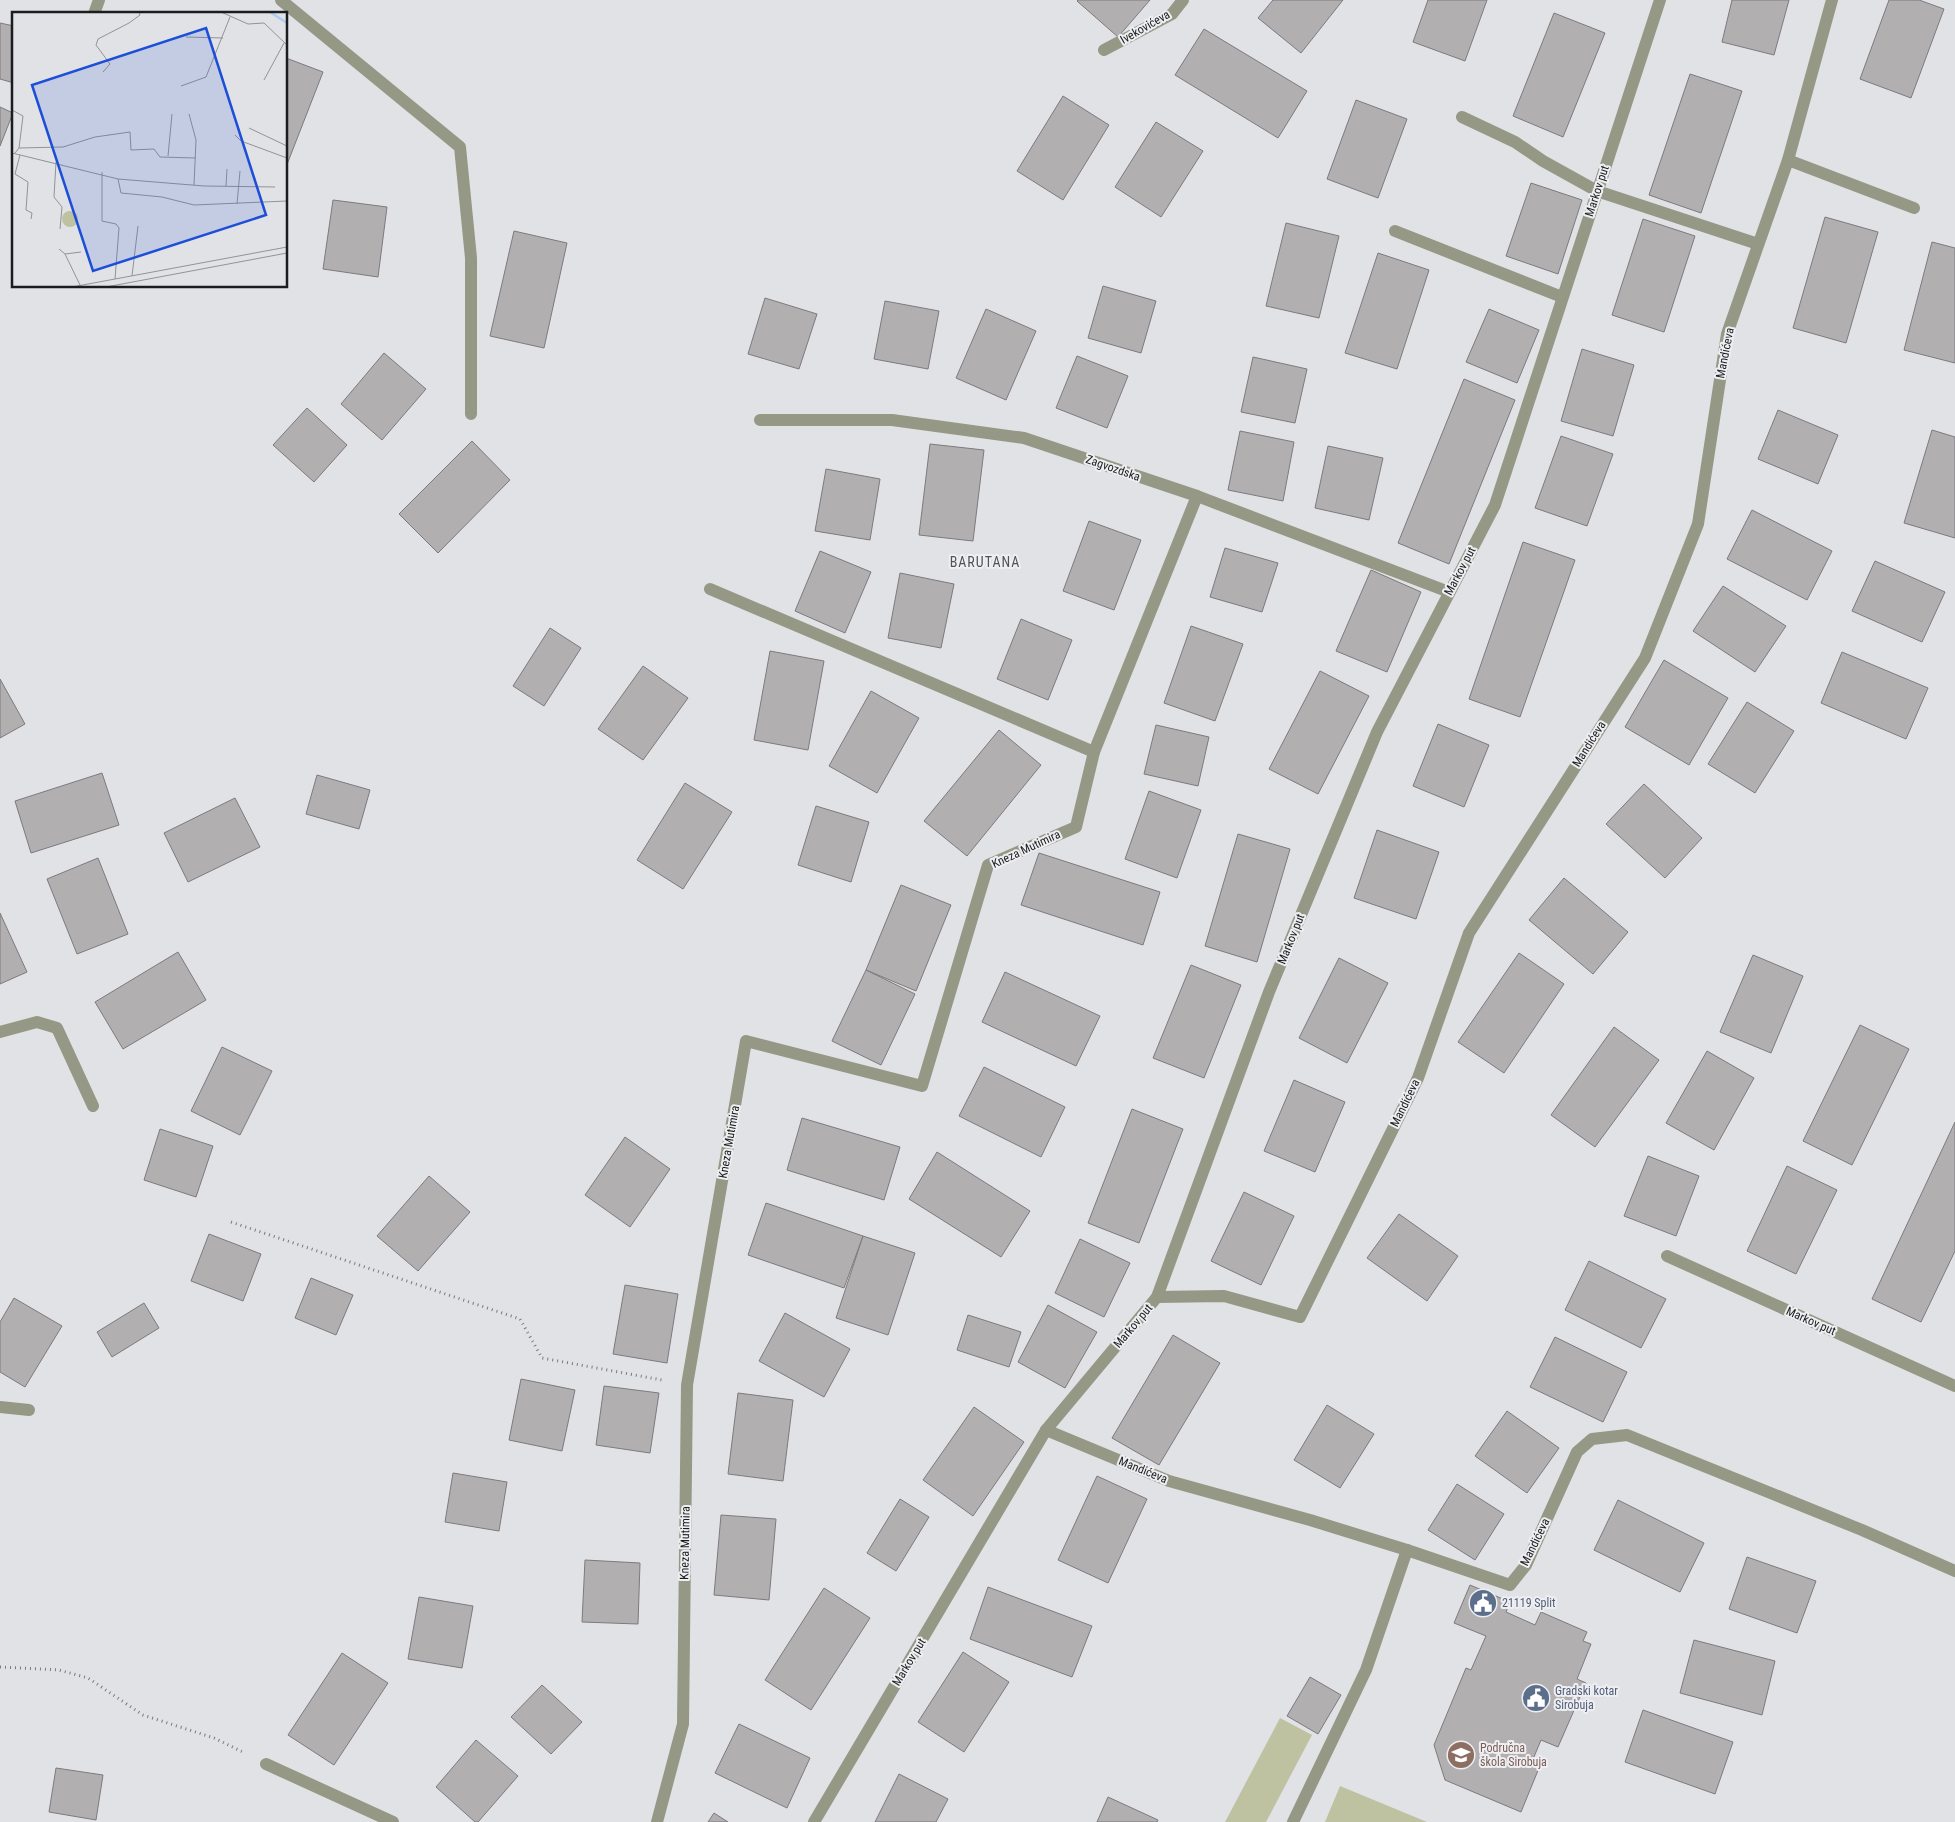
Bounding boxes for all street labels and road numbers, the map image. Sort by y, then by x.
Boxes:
street label: Ivekovićeva [1118,7,1172,47]
street label: Markov put [1582,163,1612,218]
street label: Mandićeva [1713,326,1737,379]
street label: Zagvozdska [1084,452,1142,484]
street label: Markov put [1441,544,1479,598]
street label: Mandićeva [1569,718,1609,769]
street label: Kneza Mutimira [990,827,1063,871]
street label: Markov put [1275,911,1308,966]
street label: Mandićeva [1387,1077,1423,1129]
street label: Kneza Mutimira [716,1104,742,1180]
street label: Markov put [1111,1301,1156,1351]
street label: Markov put [1784,1304,1838,1338]
street label: Mandićeva [1117,1454,1170,1486]
street label: Kneza Mutimira [677,1506,693,1580]
street label: Mandićeva [1517,1516,1553,1568]
street label: Markov put [889,1635,929,1688]

